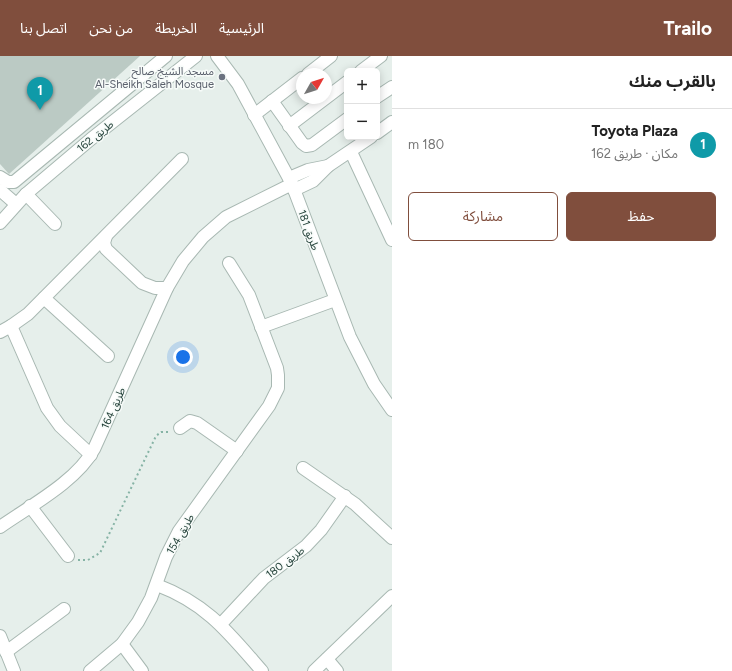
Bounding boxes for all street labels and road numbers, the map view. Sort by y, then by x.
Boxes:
street label: طريق 162 [74,118,116,155]
street label: طريق 181 [295,208,322,252]
street label: طريق 164 [99,385,128,431]
street label: طريق 154 [164,512,197,557]
street label: طريق 180 [264,544,307,581]

